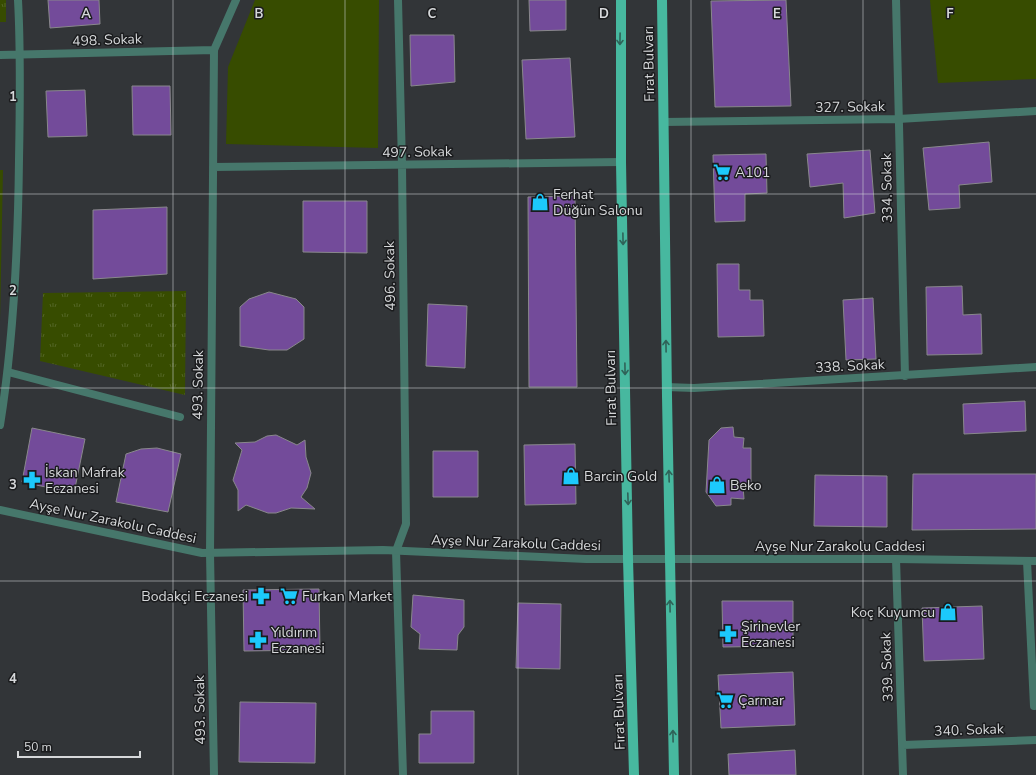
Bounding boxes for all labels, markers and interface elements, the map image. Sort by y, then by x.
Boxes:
text: A [81,5,91,23]
text: B [255,5,264,23]
text: C [428,5,437,23]
text: D [599,5,609,23]
text: E [773,5,781,23]
text: F [946,5,954,23]
street label: Fırat Bulvarı [639,26,659,102]
street label: 498. Sokak [72,29,143,51]
one-way arrow [617,32,624,45]
text: 1 [9,88,17,106]
street label: 327. Sokak [815,97,886,117]
street label: 497. Sokak [382,142,453,162]
street label: 334. Sokak [877,152,897,223]
supermarket icon: A101 [712,162,732,182]
place label: A101 [735,163,770,182]
place label: Ferhat Düğün Salonu [553,185,643,220]
shop icon: Ferhat Düğün Salonu [530,192,550,212]
one-way arrow [619,232,627,245]
street label: 496. Sokak [380,240,400,311]
text: 2 [9,282,17,300]
one-way arrow [662,340,670,353]
street label: 493. Sokak [188,349,208,420]
street label: Fırat Bulvarı [601,350,621,426]
street label: 338. Sokak [815,355,886,377]
one-way arrow [621,362,629,375]
place label: İskan Mafrak Eczanesi [45,463,126,498]
shop icon: Barcin Gold [561,466,581,486]
place label: Barcin Gold [584,467,657,486]
pharmacy icon: İskan Mafrak Eczanesi [22,470,42,490]
one-way arrow [665,470,673,483]
shop icon: Beko [707,475,727,495]
text: 3 [9,476,17,494]
place label: Beko [730,476,762,495]
one-way arrow [624,492,631,505]
street label: Ayşe Nur Zarakolu Caddesi [28,494,198,548]
street label: Ayşe Nur Zarakolu Caddesi [431,531,601,555]
street label: Ayşe Nur Zarakolu Caddesi [755,537,925,556]
pharmacy icon: Bodakçi Eczanesi [251,586,271,606]
supermarket icon: Furkan Market [279,586,299,606]
place label: Bodakçi Eczanesi [141,587,248,606]
place label: Furkan Market [302,587,392,606]
one-way arrow [666,600,674,613]
shop icon: Koç Kuyumcu [938,602,958,622]
place label: Koç Kuyumcu [851,603,935,622]
place label: Şirinevler Eczanesi [741,617,800,652]
place label: Yıldırım Eczanesi [270,623,325,658]
pharmacy icon: Şirinevler Eczanesi [718,624,738,644]
pharmacy icon: Yıldırım Eczanesi [248,630,268,650]
street label: 339. Sokak [876,631,898,702]
text: 4 [9,670,17,688]
street label: 493. Sokak [190,674,210,745]
street label: Fırat Bulvarı [608,674,630,750]
supermarket icon: Çarmar [715,690,735,710]
place label: Çarmar [738,691,784,710]
street label: 340. Sokak [934,719,1005,741]
one-way arrow [670,730,677,743]
scale bar [18,733,140,759]
text: 50 m [24,739,52,755]

